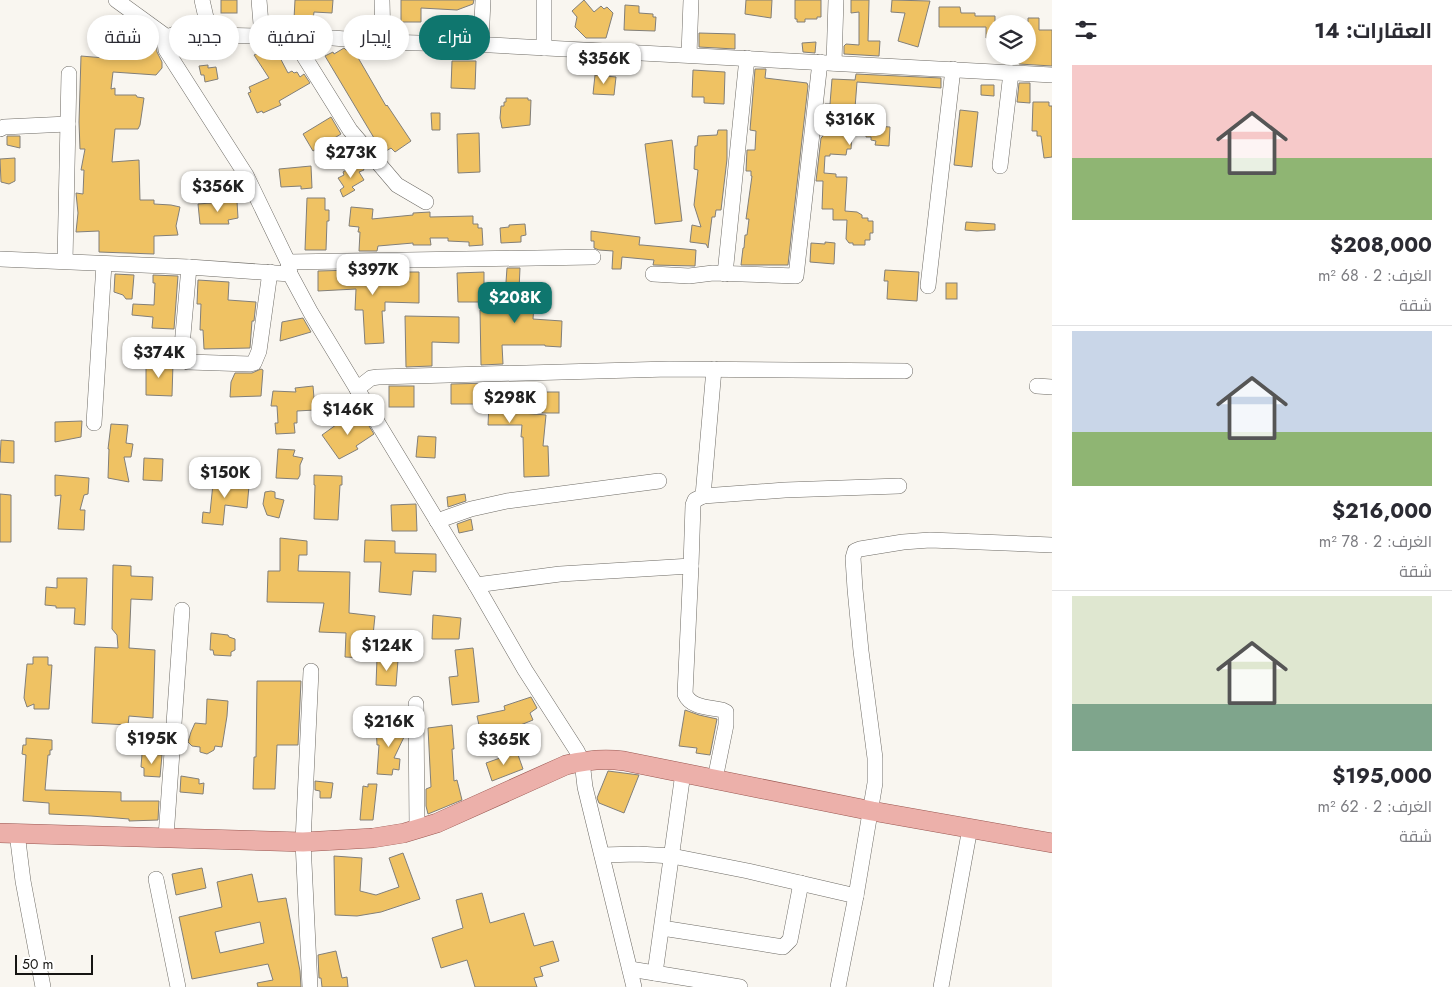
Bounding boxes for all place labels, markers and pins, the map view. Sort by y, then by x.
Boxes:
pin: $356K [569,42,639,85]
pin: $316K [815,104,885,146]
pin: $273K [316,136,386,179]
pin: $356K [183,170,253,213]
pin: $397K [338,254,408,296]
pin: $208K [480,282,550,324]
pin: $374K [124,336,194,379]
pin: $298K [475,382,545,424]
pin: $146K [313,394,383,436]
pin: $150K [190,456,260,499]
pin: $124K [352,630,422,672]
pin: $216K [354,706,424,748]
pin: $195K [117,722,187,765]
pin: $365K [469,724,539,766]

